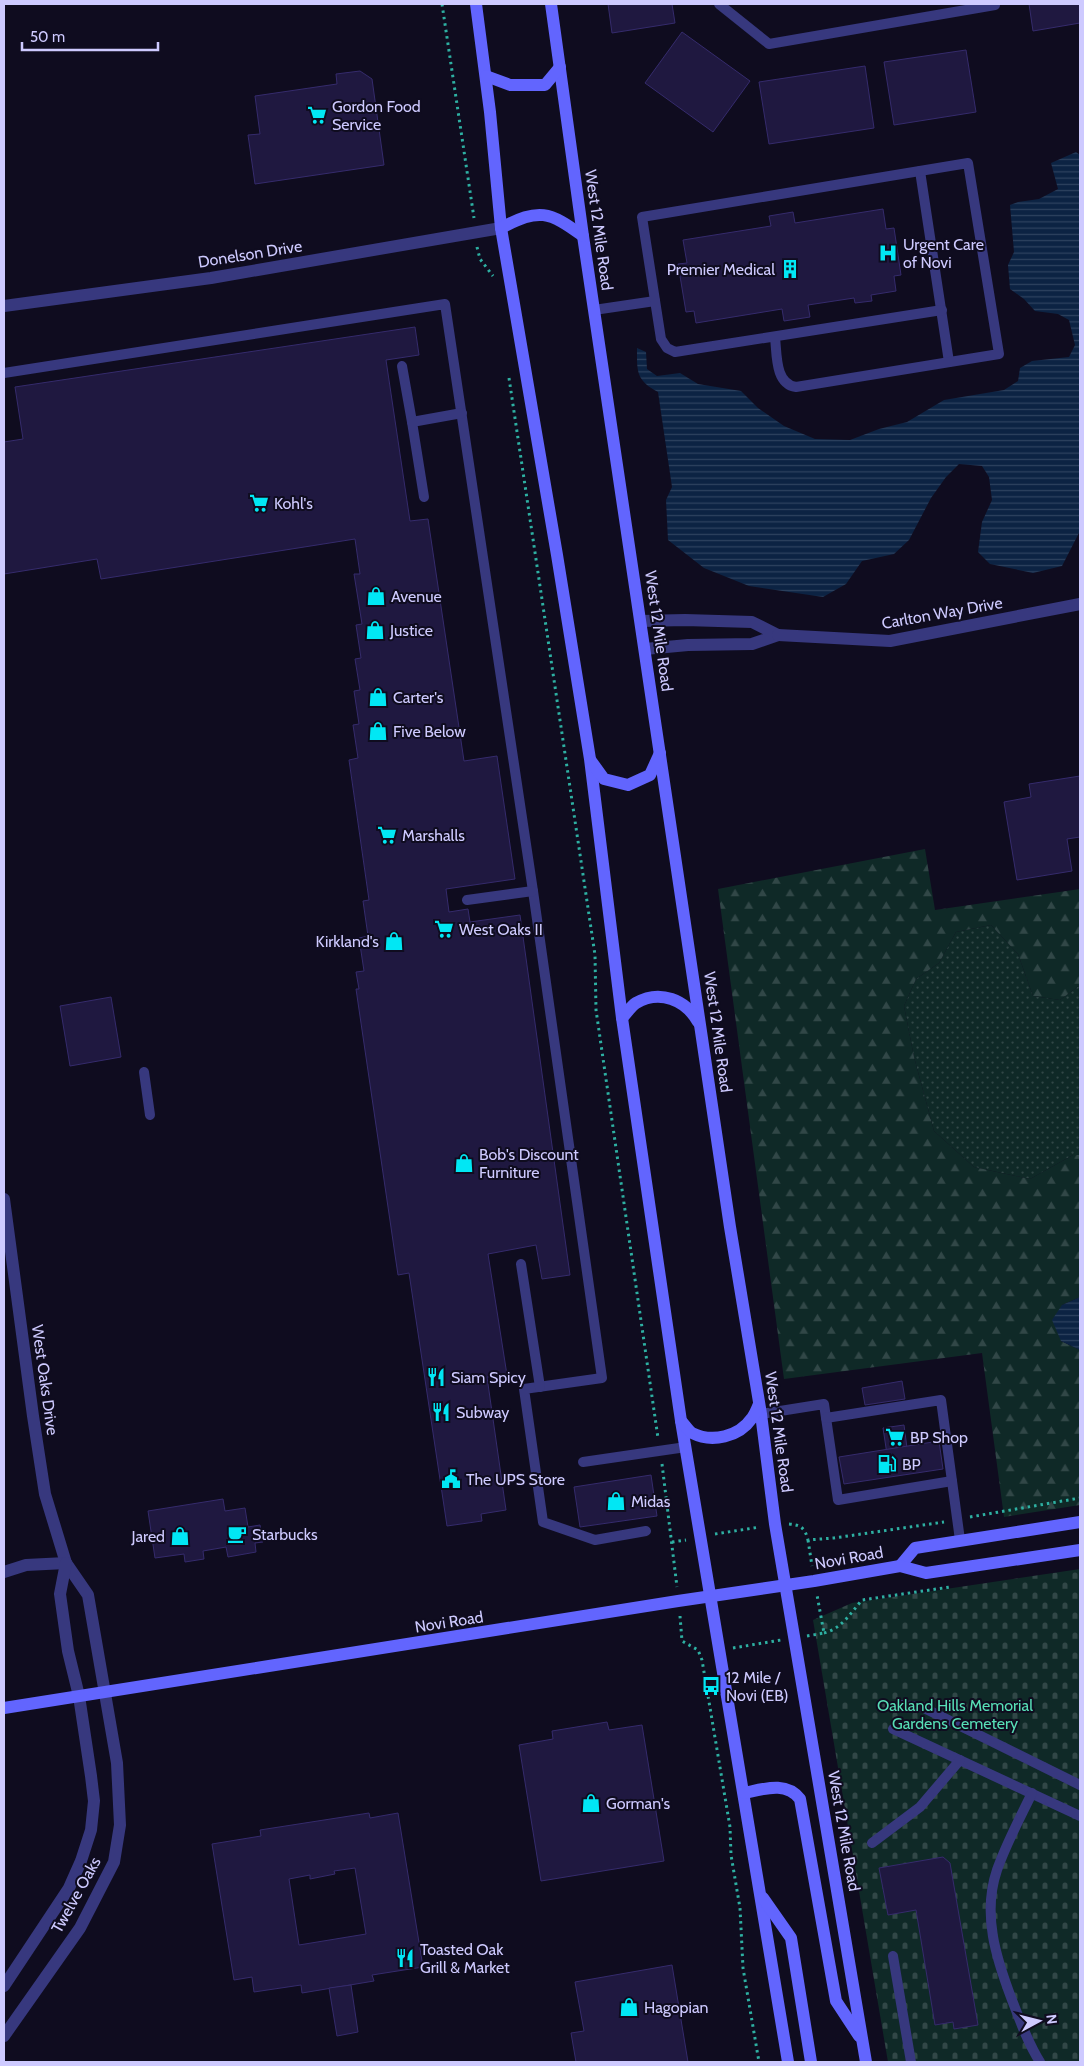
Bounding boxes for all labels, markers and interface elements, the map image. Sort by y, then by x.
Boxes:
scale bar [22,20,159,52]
text: 50 m [30,28,65,46]
place label: Gordon Food Service [332,97,421,134]
supermarket icon: Gordon Food Service [306,104,328,126]
street label: West 12 Mile Road [581,168,617,292]
place label: Urgent Care of Novi [903,235,984,272]
street label: Donelson Drive [197,236,303,272]
hospital icon: Urgent Care of Novi [877,242,899,264]
building icon: Premier Medical [779,258,801,280]
place label: Premier Medical [667,260,775,279]
supermarket icon: Kohl's [248,492,270,514]
place label: Kohl's [274,494,313,513]
street label: West 12 Mile Road [641,569,677,693]
shop icon: Avenue [365,585,387,607]
place label: Avenue [391,587,442,606]
street label: Carlton Way Drive [880,593,1004,633]
shop icon: Justice [364,619,386,641]
place label: Justice [389,621,433,640]
shop icon: Carter's [367,686,389,708]
place label: Carter's [393,688,444,707]
shop icon: Five Below [367,720,389,742]
place label: Five Below [393,722,466,741]
supermarket icon: Marshalls [376,824,398,846]
place label: Marshalls [402,826,465,845]
supermarket icon: West Oaks II [433,918,455,940]
place label: West Oaks II [459,920,543,939]
shop icon: Kirkland's [383,930,405,952]
place label: Kirkland's [315,932,379,951]
street label: West 12 Mile Road [700,970,736,1094]
place label: Bob's Discount Furniture [479,1145,579,1182]
shop icon: Bob's Discount Furniture [453,1152,475,1174]
street label: West Oaks Drive [28,1323,62,1437]
restaurant icon: Siam Spicy [425,1366,447,1388]
place label: Siam Spicy [451,1368,526,1387]
street label: West 12 Mile Road [761,1370,797,1494]
restaurant icon: Subway [430,1401,452,1423]
place label: Subway [456,1403,509,1422]
supermarket icon: BP Shop [884,1426,906,1448]
place label: BP Shop [910,1428,968,1447]
fuel station icon: BP [876,1453,898,1475]
place label: BP [902,1455,921,1474]
public building icon: The UPS Store [440,1468,462,1490]
place label: The UPS Store [466,1470,565,1489]
shop icon: Midas [605,1490,627,1512]
place label: Midas [631,1492,671,1511]
cafe icon: Starbucks [226,1523,248,1545]
shop icon: Jared [169,1525,191,1547]
place label: Starbucks [252,1525,318,1544]
place label: Jared [130,1527,165,1546]
street label: Novi Road [813,1543,885,1573]
street label: Novi Road [413,1607,485,1637]
place label: 12 Mile / Novi (EB) [726,1668,788,1705]
bus stop icon: 12 Mile / Novi (EB) [700,1675,722,1697]
park label: Oakland Hills Memorial Gardens Cemetery [877,1696,1033,1733]
street label: West 12 Mile Road [824,1769,864,1893]
shop icon: Gorman's [580,1792,602,1814]
place label: Gorman's [606,1794,670,1813]
street label: Twelve Oaks [47,1853,105,1936]
place label: Toasted Oak Grill & Market [420,1940,510,1977]
restaurant icon: Toasted Oak Grill & Market [394,1947,416,1969]
shop icon: Hagopian [618,1996,640,2018]
north arrow [1014,1996,1064,2046]
place label: Hagopian [644,1998,709,2017]
text: N [1042,2013,1061,2025]

